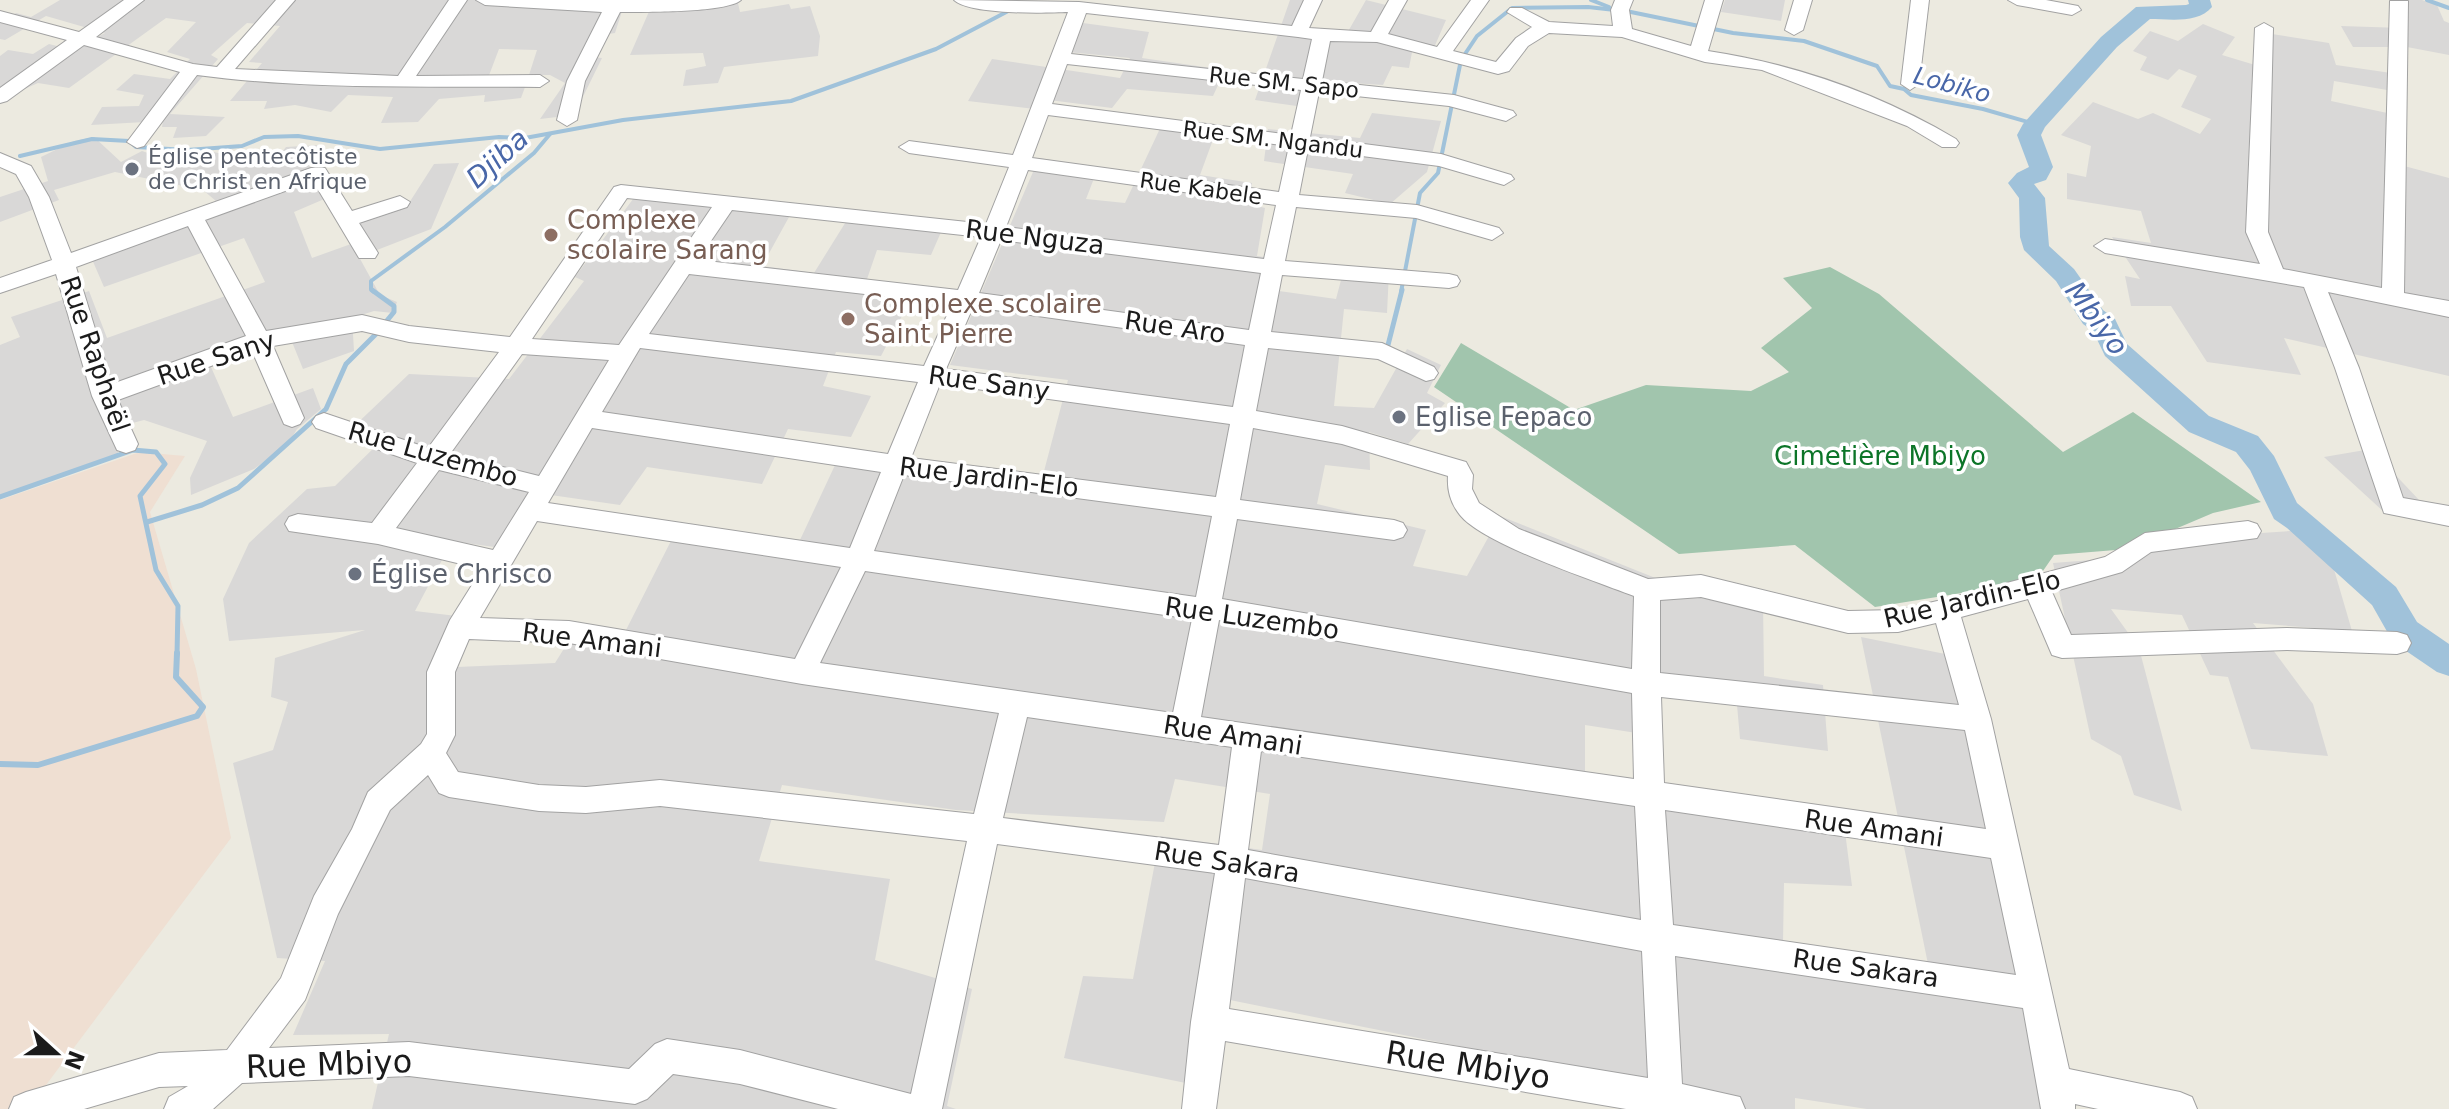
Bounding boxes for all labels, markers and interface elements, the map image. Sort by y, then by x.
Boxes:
water label: Lobiko [1910,61,1994,109]
street label: Rue SM. Sapo [1208,62,1360,103]
street label: Rue SM. Ngandu [1181,116,1365,163]
water label: Djiba [460,122,535,195]
place label: Église pentecôtiste de Christ en Afrique [148,144,367,194]
marker: Église pentecôtiste de Christ en Afrique [123,160,141,178]
street label: Rue Kabele [1138,168,1264,209]
place label: Complexe scolaire Sarang [567,205,768,265]
street label: Rue Nguza [964,214,1106,260]
marker: Complexe scolaire Sarang [542,226,560,244]
street label: Rue Raphaël [54,272,136,436]
water label: Mbiyo [2058,275,2135,362]
place label: Complexe scolaire Saint Pierre [864,289,1102,349]
street label: Rue Aro [1123,305,1227,349]
marker: Complexe scolaire Saint Pierre [839,310,857,328]
street label: Rue Sany [153,325,279,391]
street label: Rue Sany [927,360,1051,406]
place label: Eglise Fepaco [1415,402,1592,432]
marker: Eglise Fepaco [1390,408,1408,426]
street label: Rue Luzembo [344,415,522,493]
park label: Cimetière Mbiyo [1774,441,1986,471]
street label: Rue Jardin-Elo [898,451,1080,503]
place label: Église Chrisco [371,558,552,589]
street label: Rue Jardin-Elo [1881,564,2063,634]
marker: Église Chrisco [346,565,364,583]
street label: Rue Luzembo [1163,591,1341,645]
street label: Rue Amani [520,617,664,663]
street label: Rue Amani [1161,709,1305,761]
street label: Rue Amani [1802,803,1946,853]
street label: Rue Sakara [1152,836,1302,888]
street label: Rue Sakara [1791,943,1941,993]
north arrow [16,1013,96,1093]
street label: Rue Mbiyo [1383,1033,1553,1097]
street label: Rue Mbiyo [245,1042,413,1086]
text: N [59,1047,89,1073]

